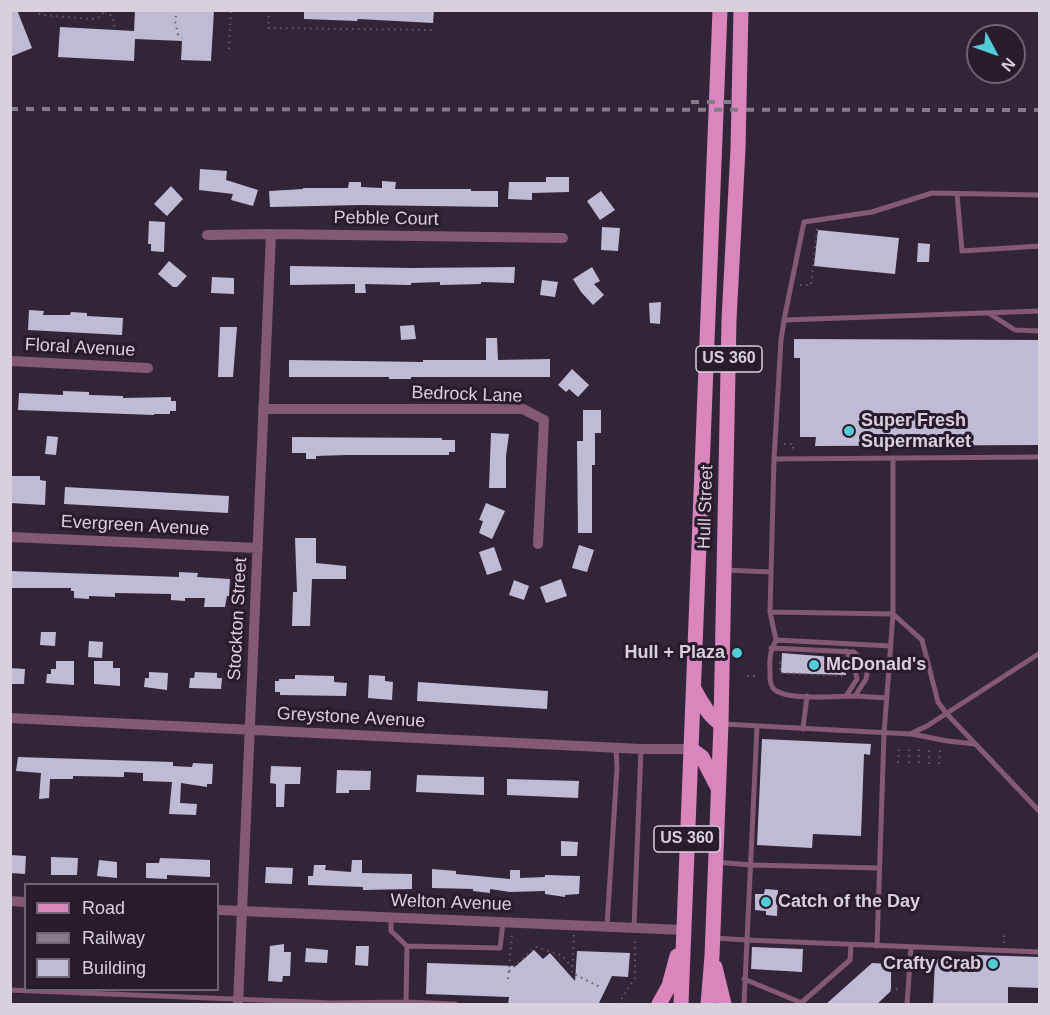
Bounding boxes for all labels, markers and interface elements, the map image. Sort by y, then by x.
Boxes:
north arrow [966,24,1026,84]
text: N [998,55,1019,75]
street label: Pebble Court [333,207,439,231]
street label: Floral Avenue [24,334,136,362]
road number: US 360 [696,346,762,372]
street label: Bedrock Lane [411,382,523,408]
place label: Super Fresh Supermarket [861,410,971,452]
marker: Super Fresh Supermarket [842,424,856,438]
street label: Hull Street [694,465,718,549]
street label: Evergreen Avenue [60,511,210,541]
street label: Stockton Street [224,557,252,681]
place label: Hull + Plaza [624,642,725,664]
marker: Hull + Plaza [730,646,744,660]
place label: McDonald's [826,654,926,676]
marker: McDonald's [807,658,821,672]
street label: Greystone Avenue [276,703,426,733]
road number: US 360 [654,826,720,852]
legend [24,883,219,991]
street label: Welton Avenue [390,890,512,916]
place label: Catch of the Day [778,891,920,913]
marker: Catch of the Day [759,895,773,909]
text: Road [82,898,125,918]
text: Railway [82,928,145,948]
place label: Crafty Crab [883,953,981,975]
marker: Crafty Crab [986,957,1000,971]
text: Building [82,958,146,978]

